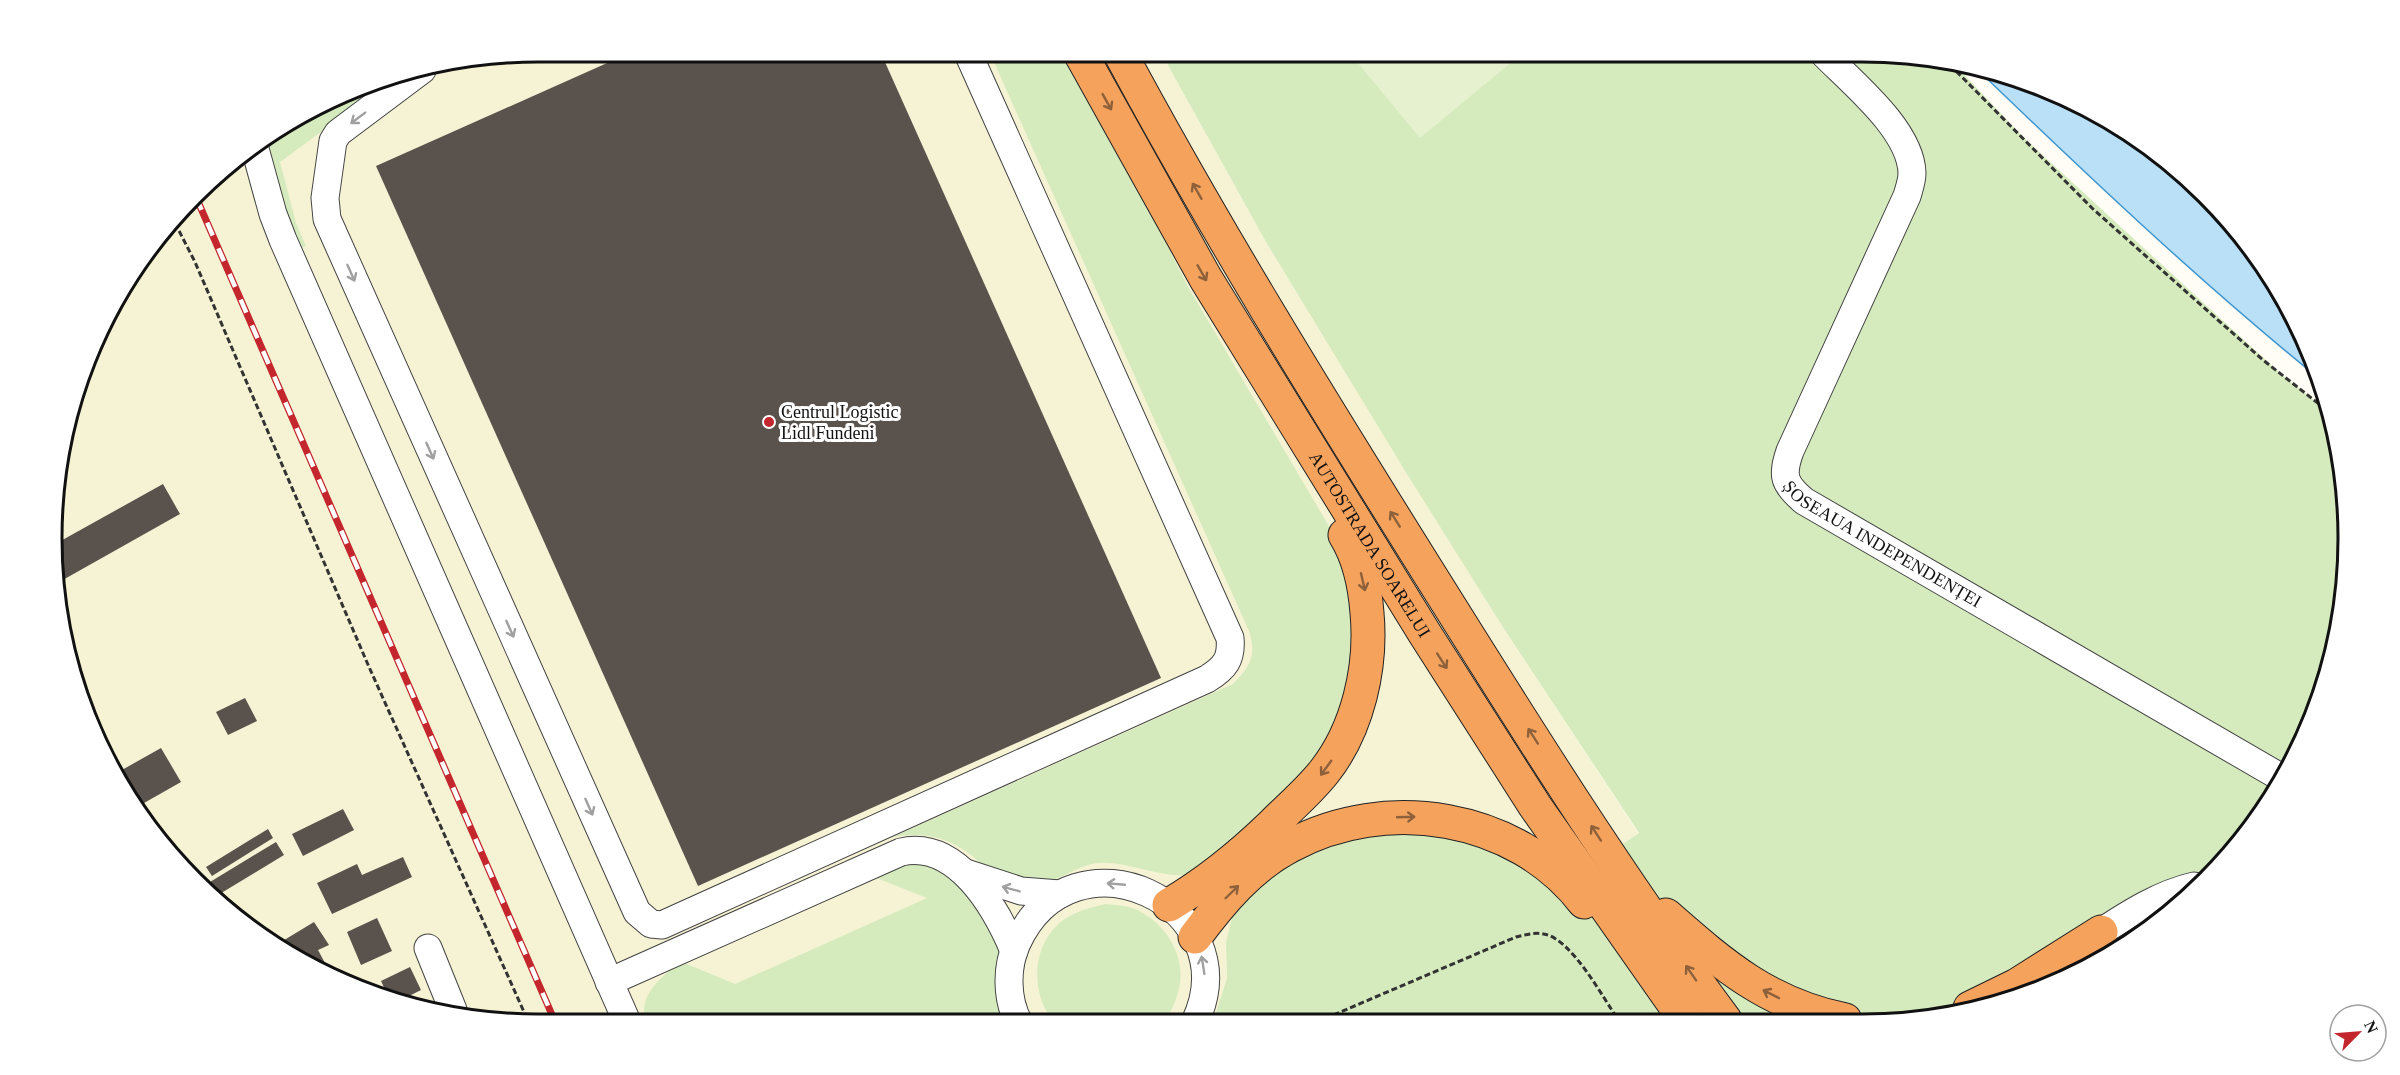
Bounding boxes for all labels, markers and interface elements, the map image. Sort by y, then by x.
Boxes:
one-way arrow [1102,93,1113,111]
one-way arrow [350,111,366,124]
one-way arrow [1190,183,1202,200]
one-way arrow [346,263,357,281]
one-way arrow [1197,263,1208,281]
place label: Centrul Logistic Lidl Fundeni [781,402,898,443]
marker: Centrul Logistic Lidl Fundeni [762,415,776,429]
one-way arrow [425,441,437,459]
street label: AUTOSTRADA SOARELUI [1305,448,1435,641]
street label: ȘOSEAUA INDEPENDENȚEI [1779,477,1985,612]
one-way arrow [1388,511,1400,528]
one-way arrow [1358,572,1369,591]
one-way arrow [505,619,516,637]
one-way arrow [1437,652,1449,669]
one-way arrow [1527,728,1539,745]
one-way arrow [1320,759,1332,775]
one-way arrow [584,797,596,815]
one-way arrow [1395,811,1415,822]
one-way arrow [1590,825,1602,841]
one-way arrow [1106,878,1126,889]
one-way arrow [1002,882,1021,894]
one-way arrow [1224,884,1239,899]
one-way arrow [1197,956,1208,976]
one-way arrow [1685,965,1697,981]
one-way arrow [1762,988,1780,999]
north arrow [2328,1003,2388,1063]
text: N [2361,1018,2381,1036]

